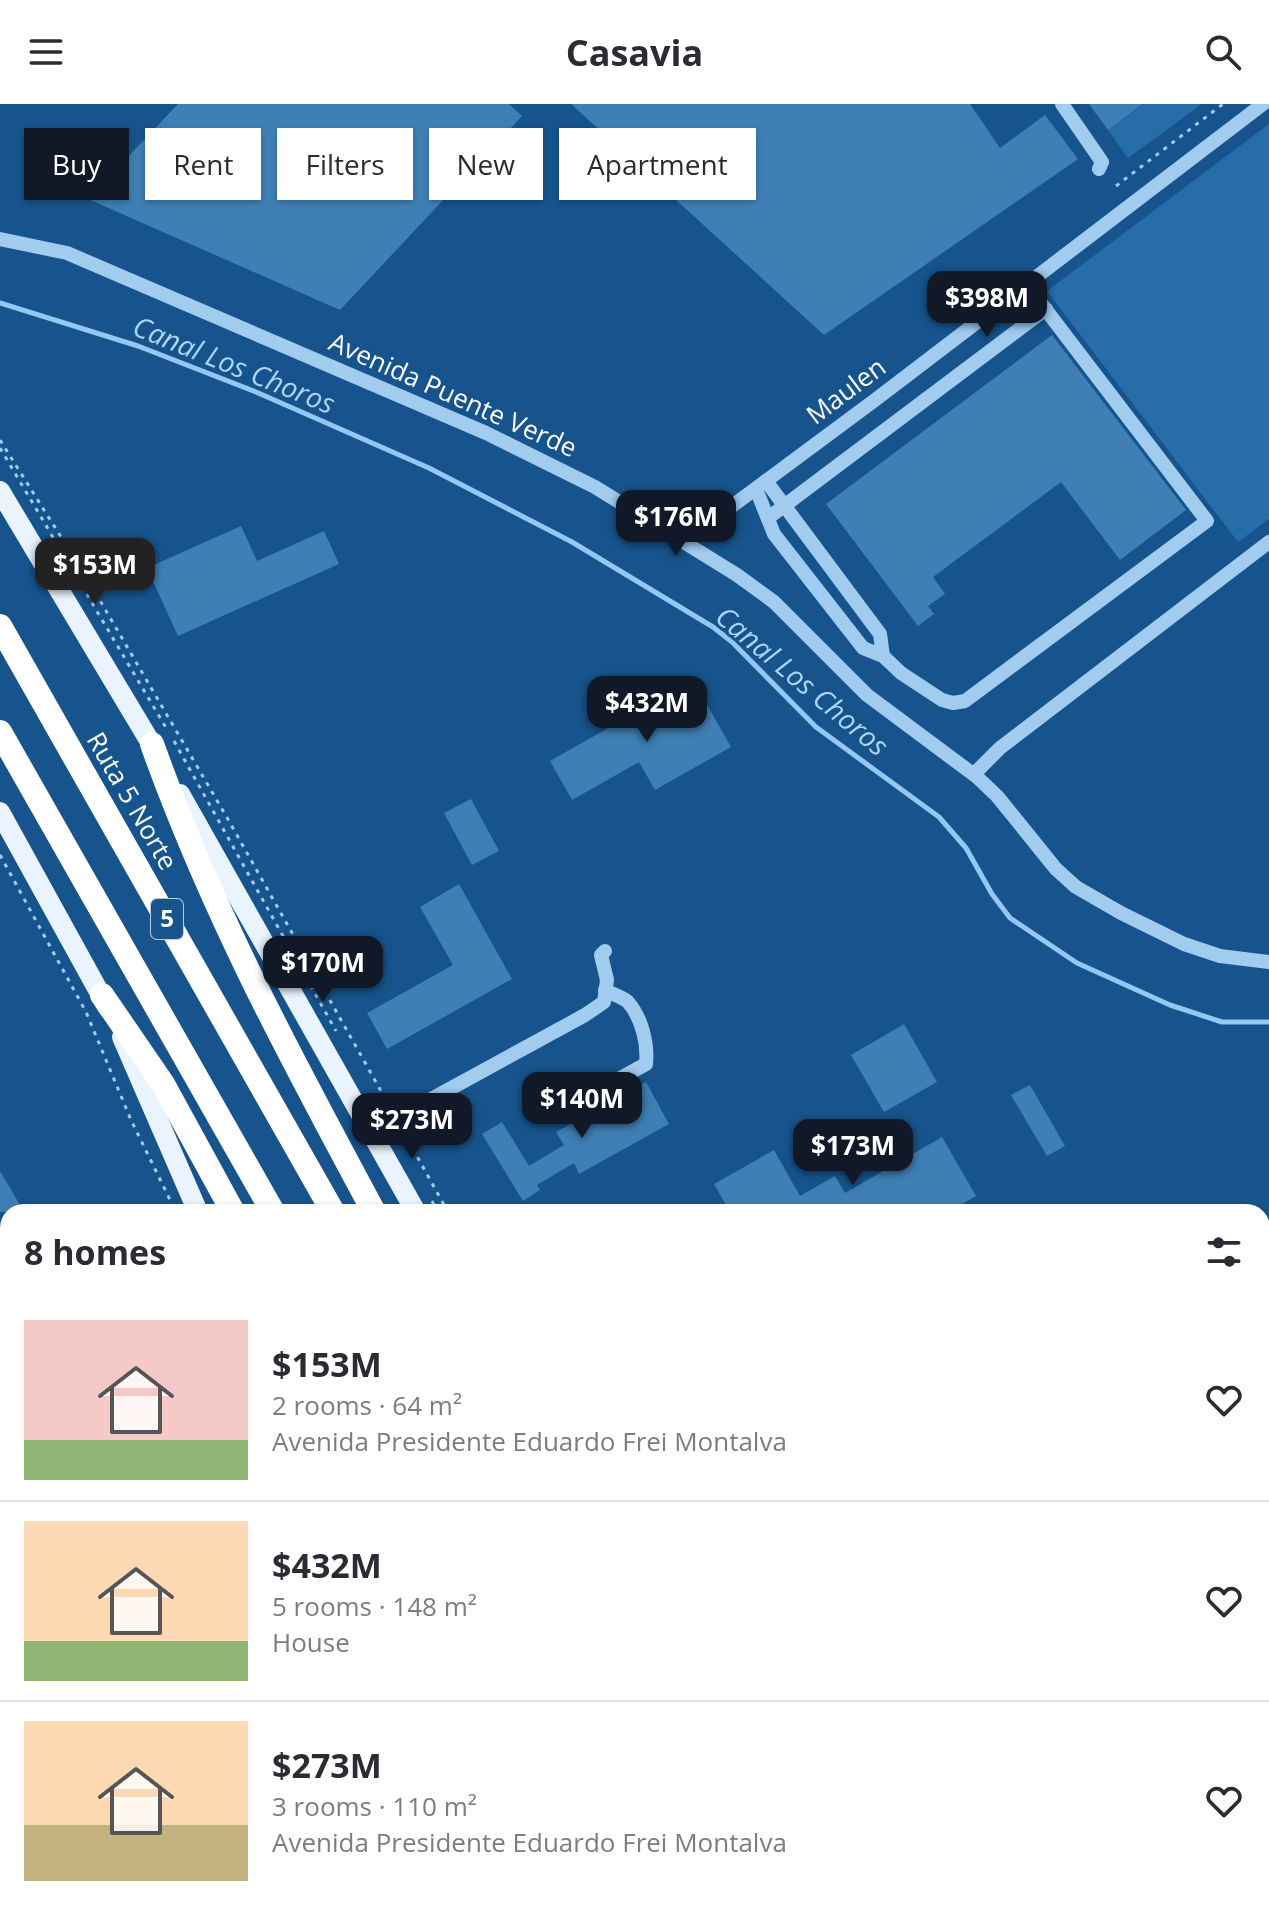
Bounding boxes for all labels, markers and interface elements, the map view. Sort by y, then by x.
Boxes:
text: Casavia [566,28,703,77]
icon: menu [24,30,68,74]
icon: search [1201,30,1245,74]
chip: Buy [24,128,129,200]
chip: Rent [145,128,261,200]
chip: Filters [277,128,413,200]
chip: New [429,128,543,200]
chip: Apartment [559,128,756,200]
pin: $398M [931,271,1043,339]
text: $398M [945,279,1029,315]
water label: Canal Los Choros [128,306,341,422]
street label: Avenida Puente Verde [324,323,583,465]
street label: Maulen [798,348,893,432]
pin: $176M [620,490,732,558]
text: $176M [634,498,718,534]
pin: $153M [39,538,151,606]
text: $153M [53,546,137,582]
water label: Canal Los Choros [708,597,897,764]
pin: $432M [591,676,703,744]
text: $432M [605,684,689,720]
street label: Ruta 5 Norte [79,725,187,876]
road number: 5 [151,899,183,939]
pin: $170M [267,936,379,1004]
text: $170M [281,944,365,980]
pin: $140M [526,1072,638,1140]
text: $140M [540,1080,624,1116]
pin: $273M [356,1093,468,1161]
text: $273M [370,1101,454,1137]
pin: $173M [797,1119,909,1187]
text: $173M [811,1127,895,1163]
text: 8 homes [24,1229,166,1275]
icon: filters [1202,1230,1246,1274]
text: $153M [272,1341,382,1387]
icon: home [88,1352,184,1448]
icon: heart [1202,1378,1246,1422]
text: 2 rooms · 64 m² [272,1387,462,1423]
text: Avenida Presidente Eduardo Frei Montalva [272,1423,787,1459]
text: $432M [272,1542,382,1588]
icon: home [88,1553,184,1649]
icon: heart [1202,1579,1246,1623]
text: 5 rooms · 148 m² [272,1588,477,1624]
text: House [272,1624,350,1660]
text: $273M [272,1742,382,1788]
icon: home [88,1753,184,1849]
icon: heart [1202,1779,1246,1823]
text: 3 rooms · 110 m² [272,1788,477,1824]
text: Avenida Presidente Eduardo Frei Montalva [272,1824,787,1860]

